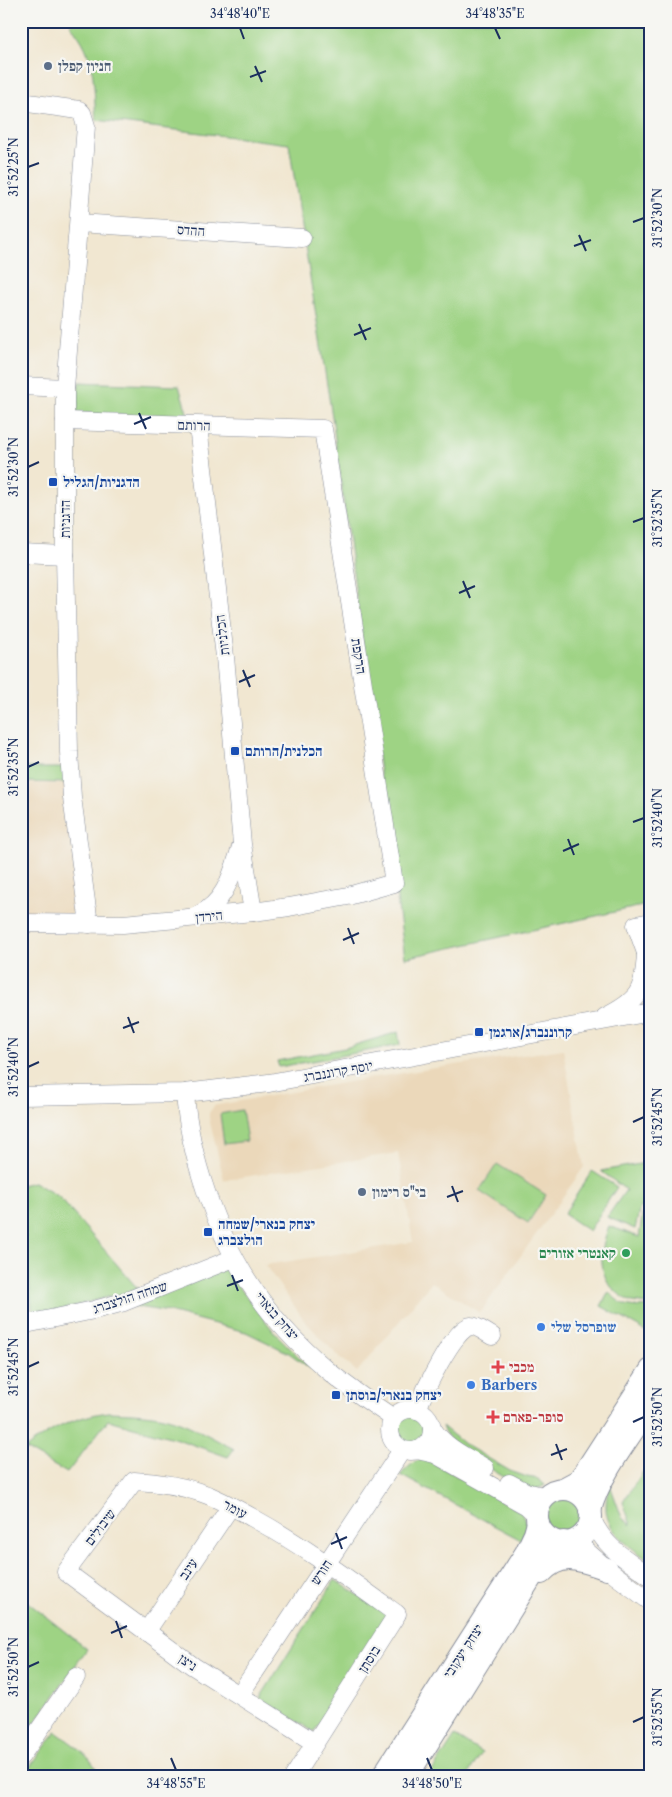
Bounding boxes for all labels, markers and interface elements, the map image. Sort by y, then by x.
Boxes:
text: 34°48'40"E [210,6,270,21]
text: 34°48'35"E [465,6,525,21]
place label: חניון קפלן [58,57,111,75]
marker: חניון קפלן [42,60,54,72]
text: 31°52'25"N [6,137,21,197]
text: 31°52'30"N [650,188,665,248]
street label: ההדס [176,220,206,240]
street label: הרותם [177,415,211,435]
text: 31°52'30"N [6,437,21,497]
place label: הדגניות/הגליל [63,473,140,491]
marker: הדגניות/הגליל [47,476,59,488]
text: 31°52'35"N [650,488,665,547]
street label: הדגניות [56,500,74,538]
street label: הכלניות [211,614,233,656]
street label: הרקפת [347,637,371,675]
text: 31°52'35"N [6,737,21,796]
place label: הכלנית/הרותם [245,742,323,760]
marker: הכלנית/הרותם [229,745,241,757]
text: 31°52'40"N [650,788,665,848]
street label: הירדן [195,906,223,926]
place label: קרוננברג/ארגמן [489,1023,572,1041]
marker: קרוננברג/ארגמן [473,1026,485,1038]
text: 31°52'40"N [6,1037,21,1097]
street label: יוסף קרוננברג [302,1056,374,1086]
text: 31°52'45"N [650,1088,665,1146]
place label: בי"ס רימון [372,1183,426,1201]
marker: בי"ס רימון [356,1186,368,1198]
place label: יצחק בנארי/שמחה הולצברג [218,1215,315,1249]
marker: יצחק בנארי/שמחה הולצברג [202,1226,214,1238]
place label: קאנטרי אזורים [539,1244,616,1262]
marker: קאנטרי אזורים [620,1247,632,1259]
street label: שמחה הולצברג [90,1276,170,1318]
street label: יצחק בנארי [251,1288,303,1344]
place label: שופרסל שלי [551,1318,616,1336]
marker: שופרסל שלי [535,1321,547,1333]
text: 31°52'45"N [6,1338,21,1396]
place label: מכבי [509,1358,534,1376]
marker: מכבי [491,1360,505,1374]
place label: Barbers [481,1376,537,1394]
marker: Barbers [465,1379,477,1391]
place label: יצחק בנארי/בוסתן [346,1386,441,1404]
text: 31°52'50"N [650,1387,665,1447]
marker: יצחק בנארי/בוסתן [330,1389,342,1401]
place label: סופר-פארם [503,1408,563,1426]
marker: סופר-פארם [487,1411,499,1423]
street label: עומר [220,1495,250,1523]
street label: שיבולים [80,1505,120,1549]
street label: עינב [174,1555,202,1583]
street label: חורש [306,1556,336,1588]
street label: יצחק יעקובי [439,1620,487,1681]
text: 31°52'50"N [6,1637,21,1697]
street label: בוסתן [354,1642,384,1676]
street label: ניצן [175,1649,201,1675]
text: 31°52'55"N [650,1687,665,1746]
text: 34°48'55"E [147,1776,205,1791]
text: 34°48'50"E [402,1776,462,1791]

